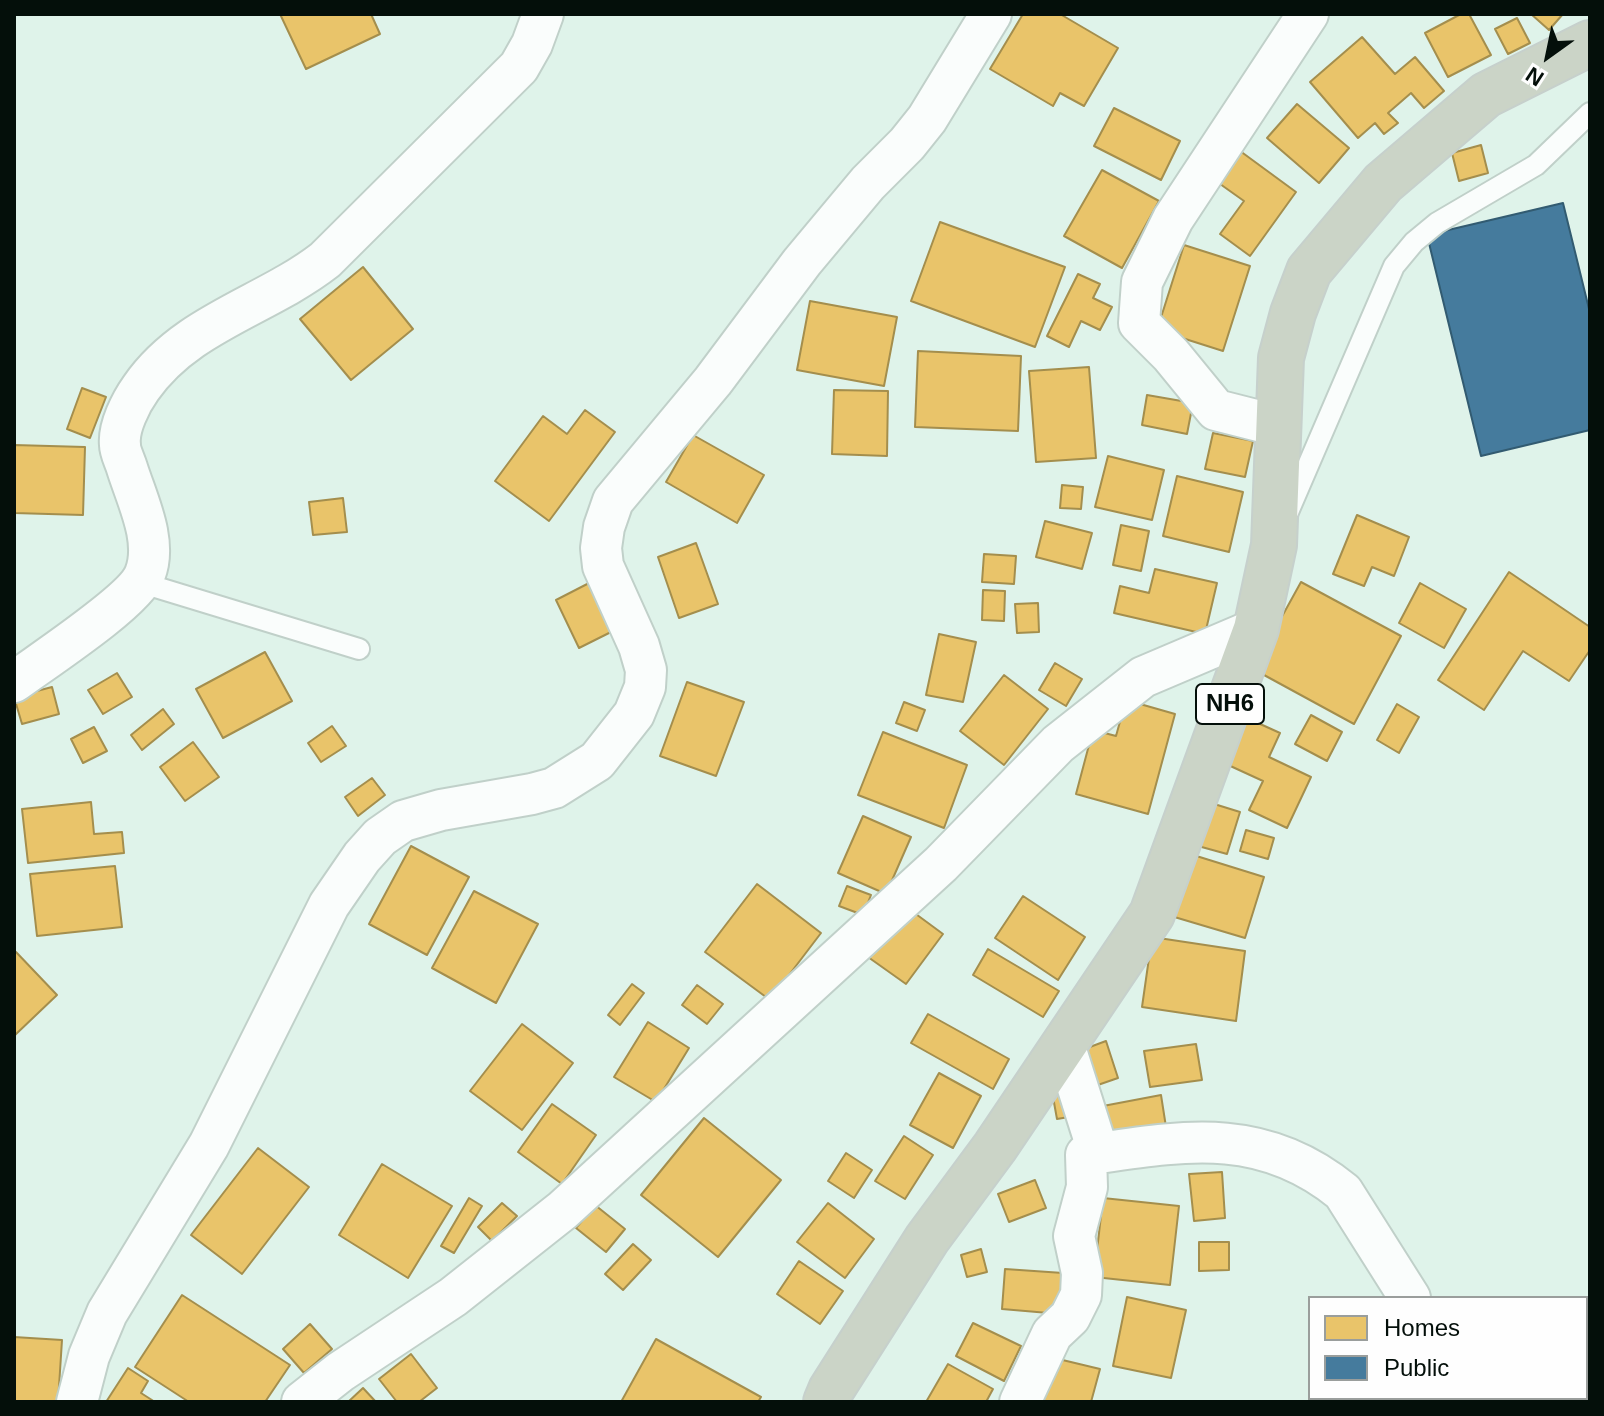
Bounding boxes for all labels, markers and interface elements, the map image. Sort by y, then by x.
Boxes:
north arrow [1508,16,1588,96]
text: N [1521,62,1548,91]
road number: NH6 [1196,684,1264,724]
legend [1308,1296,1588,1400]
text: Homes [1384,1314,1460,1341]
text: Public [1384,1354,1449,1381]

